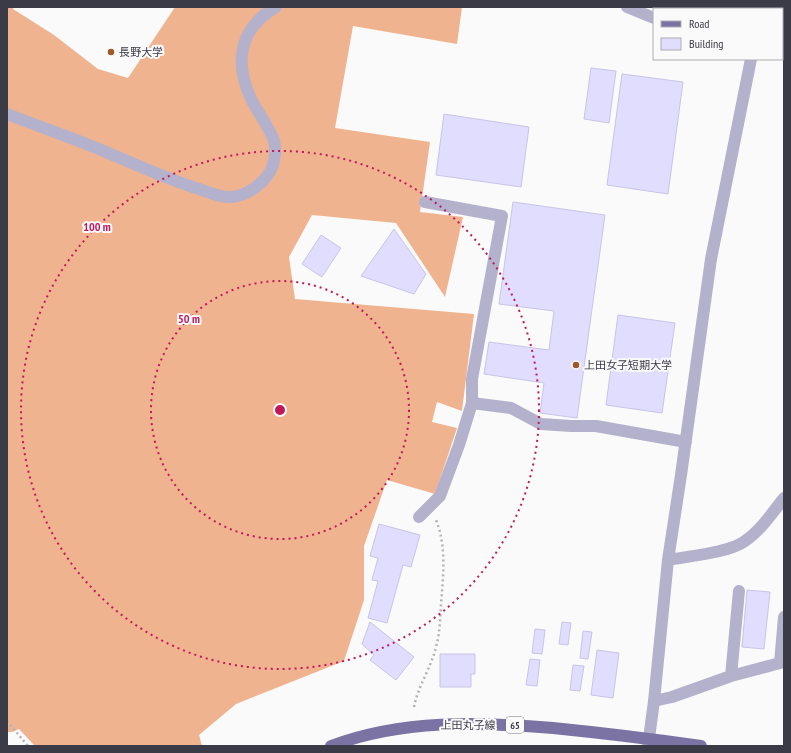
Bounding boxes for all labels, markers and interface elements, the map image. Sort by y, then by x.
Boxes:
legend [653,8,783,60]
text: Road [689,16,709,31]
text: Building [689,36,724,51]
place label: 長野大学 [119,45,163,59]
marker: 長野大学 [106,47,116,57]
text: 100 m [83,219,111,234]
text: 50 m [178,311,200,326]
place label: 上田女子短期大学 [584,358,672,372]
marker: 上田女子短期大学 [571,360,581,370]
centre of rings [273,403,287,417]
road number: 65 [506,717,524,733]
street label: 上田丸子線 [441,718,496,732]

